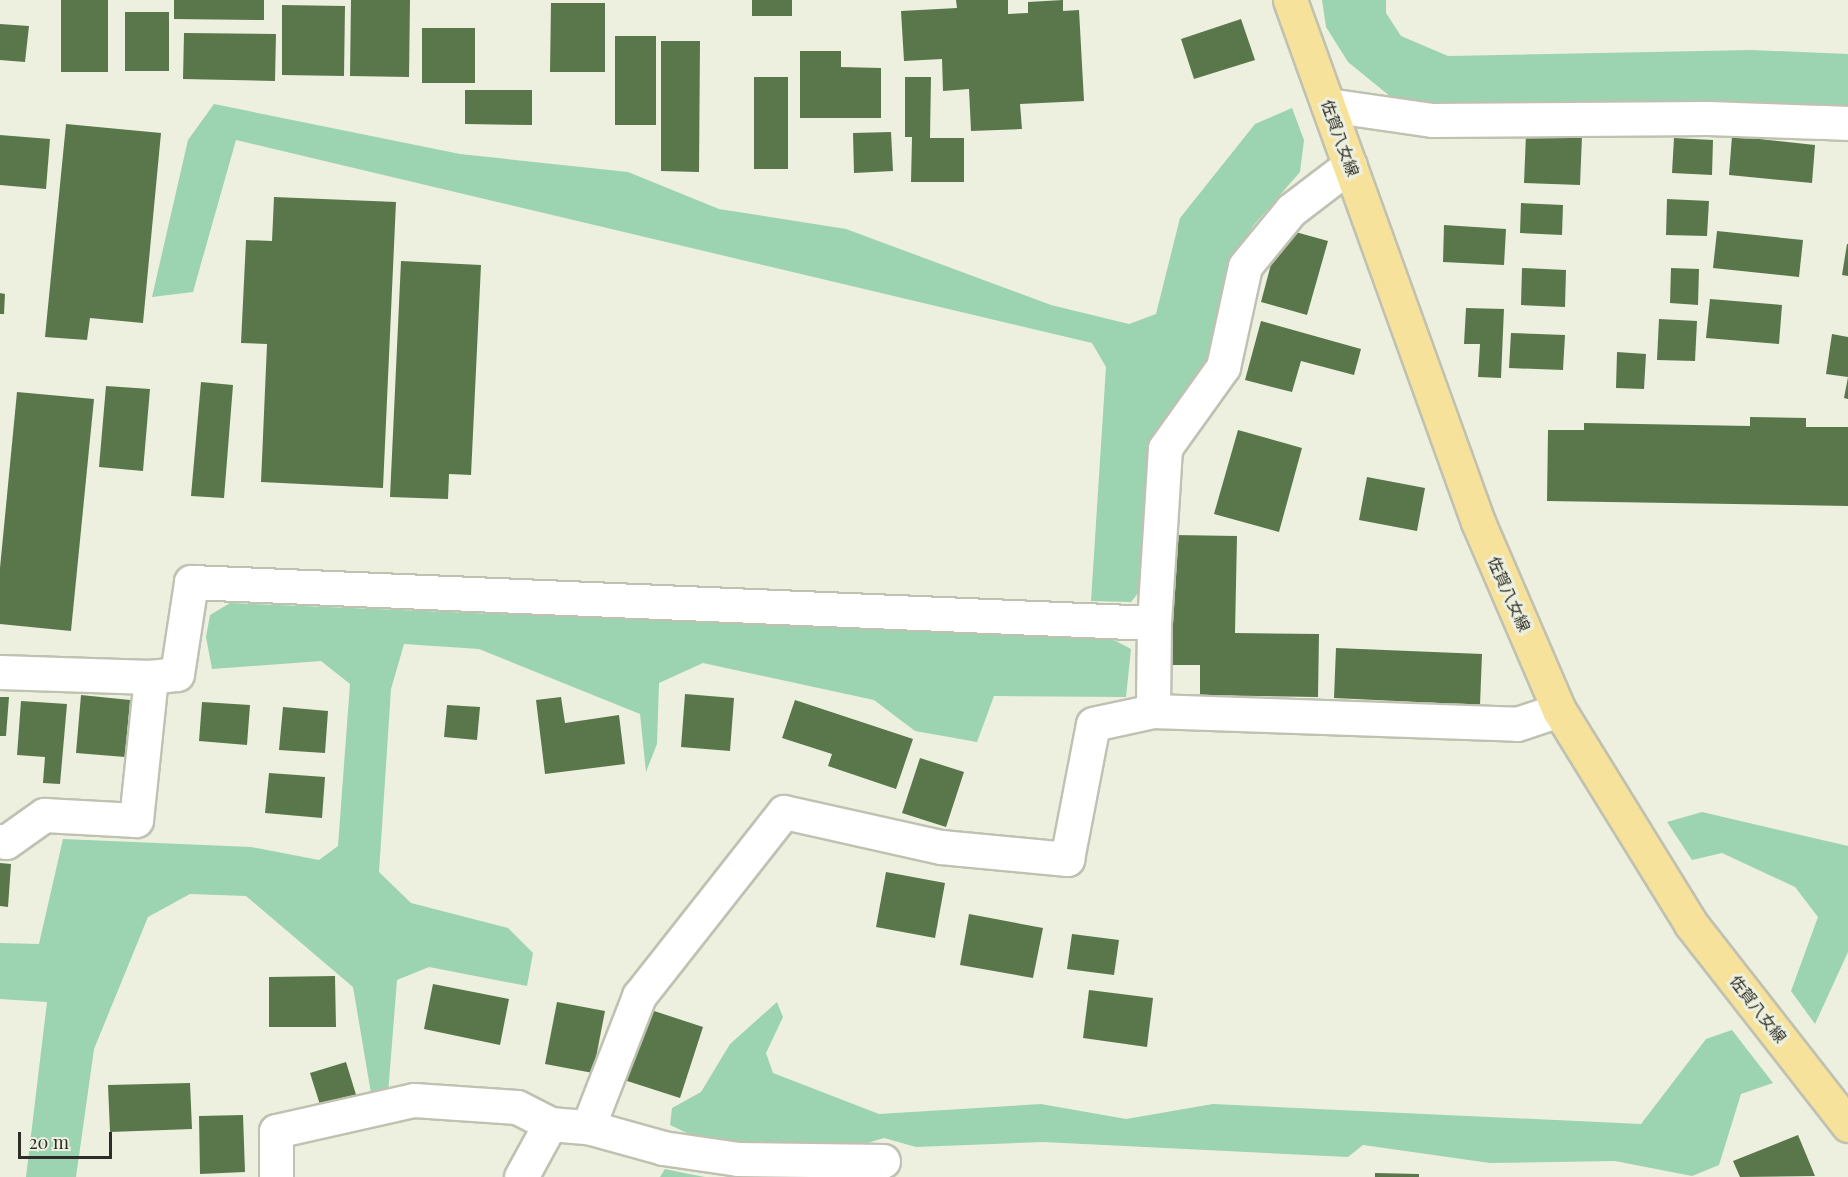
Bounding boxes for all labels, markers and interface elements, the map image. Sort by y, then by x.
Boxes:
street label: 佐賀八女線 [1317,97,1363,179]
street label: 佐賀八女線 [1484,554,1534,634]
street label: 佐賀八女線 [1726,972,1790,1046]
scale bar [21,1120,116,1158]
text: 20 m [29,1130,69,1154]

